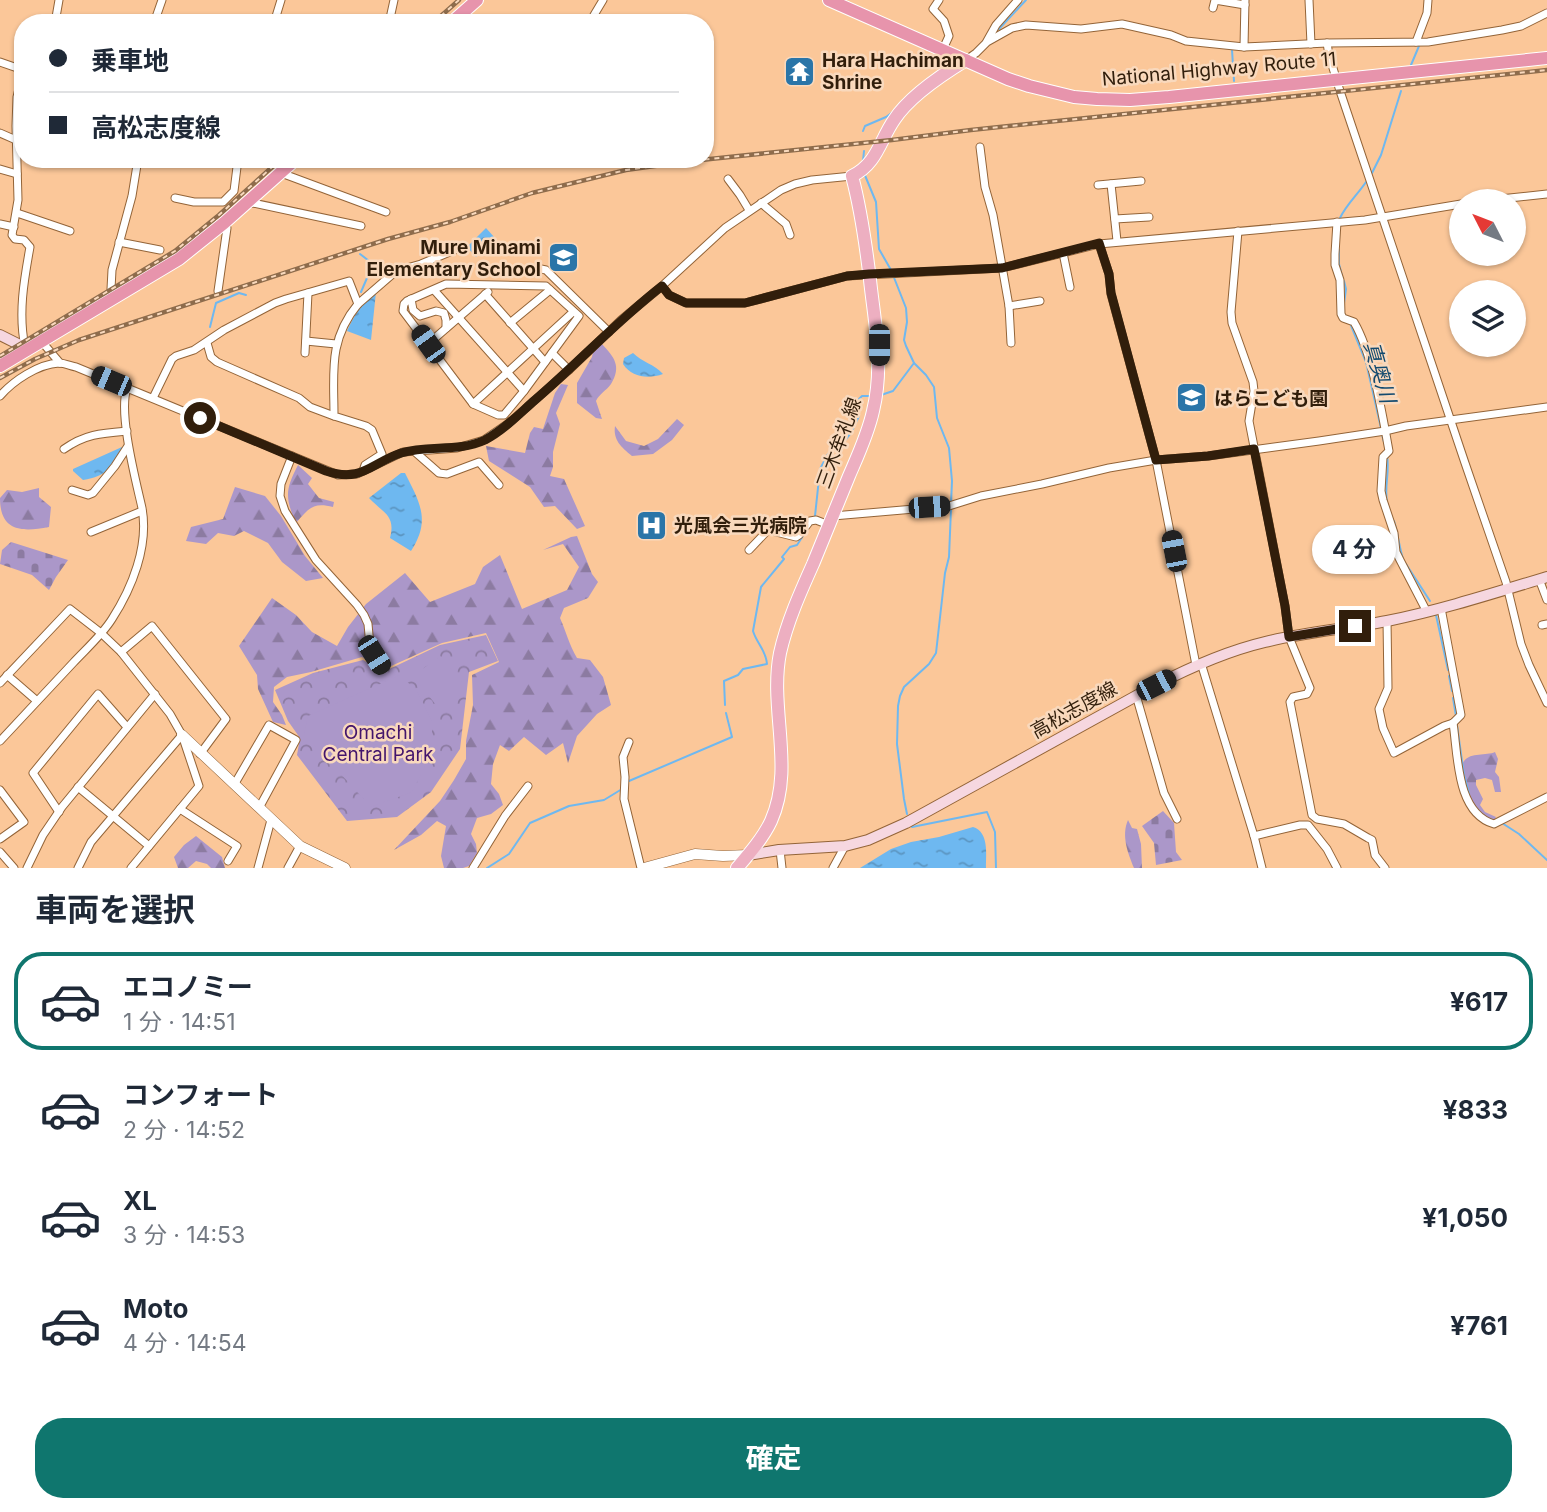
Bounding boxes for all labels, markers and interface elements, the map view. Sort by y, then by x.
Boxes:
text: 乗車地 [91,45,169,76]
street label: National Highway Route 11 [1101,47,1337,91]
place label: Hara Hachiman Shrine [822,49,964,94]
temple icon: Hara Hachiman Shrine [782,54,816,88]
text: 高松志度線 [91,112,221,143]
north arrow [1449,189,1526,266]
map controls [1449,189,1526,357]
place label: Mure Minami Elementary School [367,236,541,281]
school or university icon: Mure Minami Elementary School [547,241,581,275]
button: layers [1449,280,1526,357]
car [408,321,449,367]
car [869,324,890,366]
water label: 真奥川 [1359,338,1401,408]
car [88,363,135,399]
school or university icon: はらこども園 [1174,381,1208,415]
place label: はらこども園 [1214,387,1328,410]
street label: 三木牟礼線 [812,394,866,492]
route start [184,402,216,434]
car [908,495,951,519]
hospital icon: 光風会三光病院 [634,508,668,542]
place label: 光風会三光病院 [674,514,807,537]
callout: 4 分 [1313,524,1397,574]
car [1160,528,1189,574]
text: 4 分 [1332,535,1376,563]
route end [1339,610,1371,642]
car [354,632,395,678]
car [1133,666,1180,704]
street label: 高松志度線 [1027,677,1121,743]
park label: Omachi Central Park [323,721,434,766]
text: 車両を選択 [35,890,195,929]
icon: car [39,970,102,1033]
text: エコノミー [123,971,253,1002]
text: ¥617 [1450,986,1508,1017]
text: 1 分 · 14:51 [123,1008,236,1036]
icon: car [39,1078,102,1141]
text: コンフォート [123,1079,278,1110]
text: ¥833 [1443,1094,1508,1125]
text: 2 分 · 14:52 [123,1116,245,1144]
text: XL [123,1185,157,1216]
icon: car [39,1186,102,1249]
text: ¥1,050 [1422,1202,1508,1233]
text: 3 分 · 14:53 [123,1221,245,1249]
text: Moto [123,1293,188,1324]
icon: car [39,1294,102,1357]
text: ¥761 [1450,1310,1508,1341]
text: 4 分 · 14:54 [123,1329,247,1357]
button: 確定 [35,1418,1512,1498]

